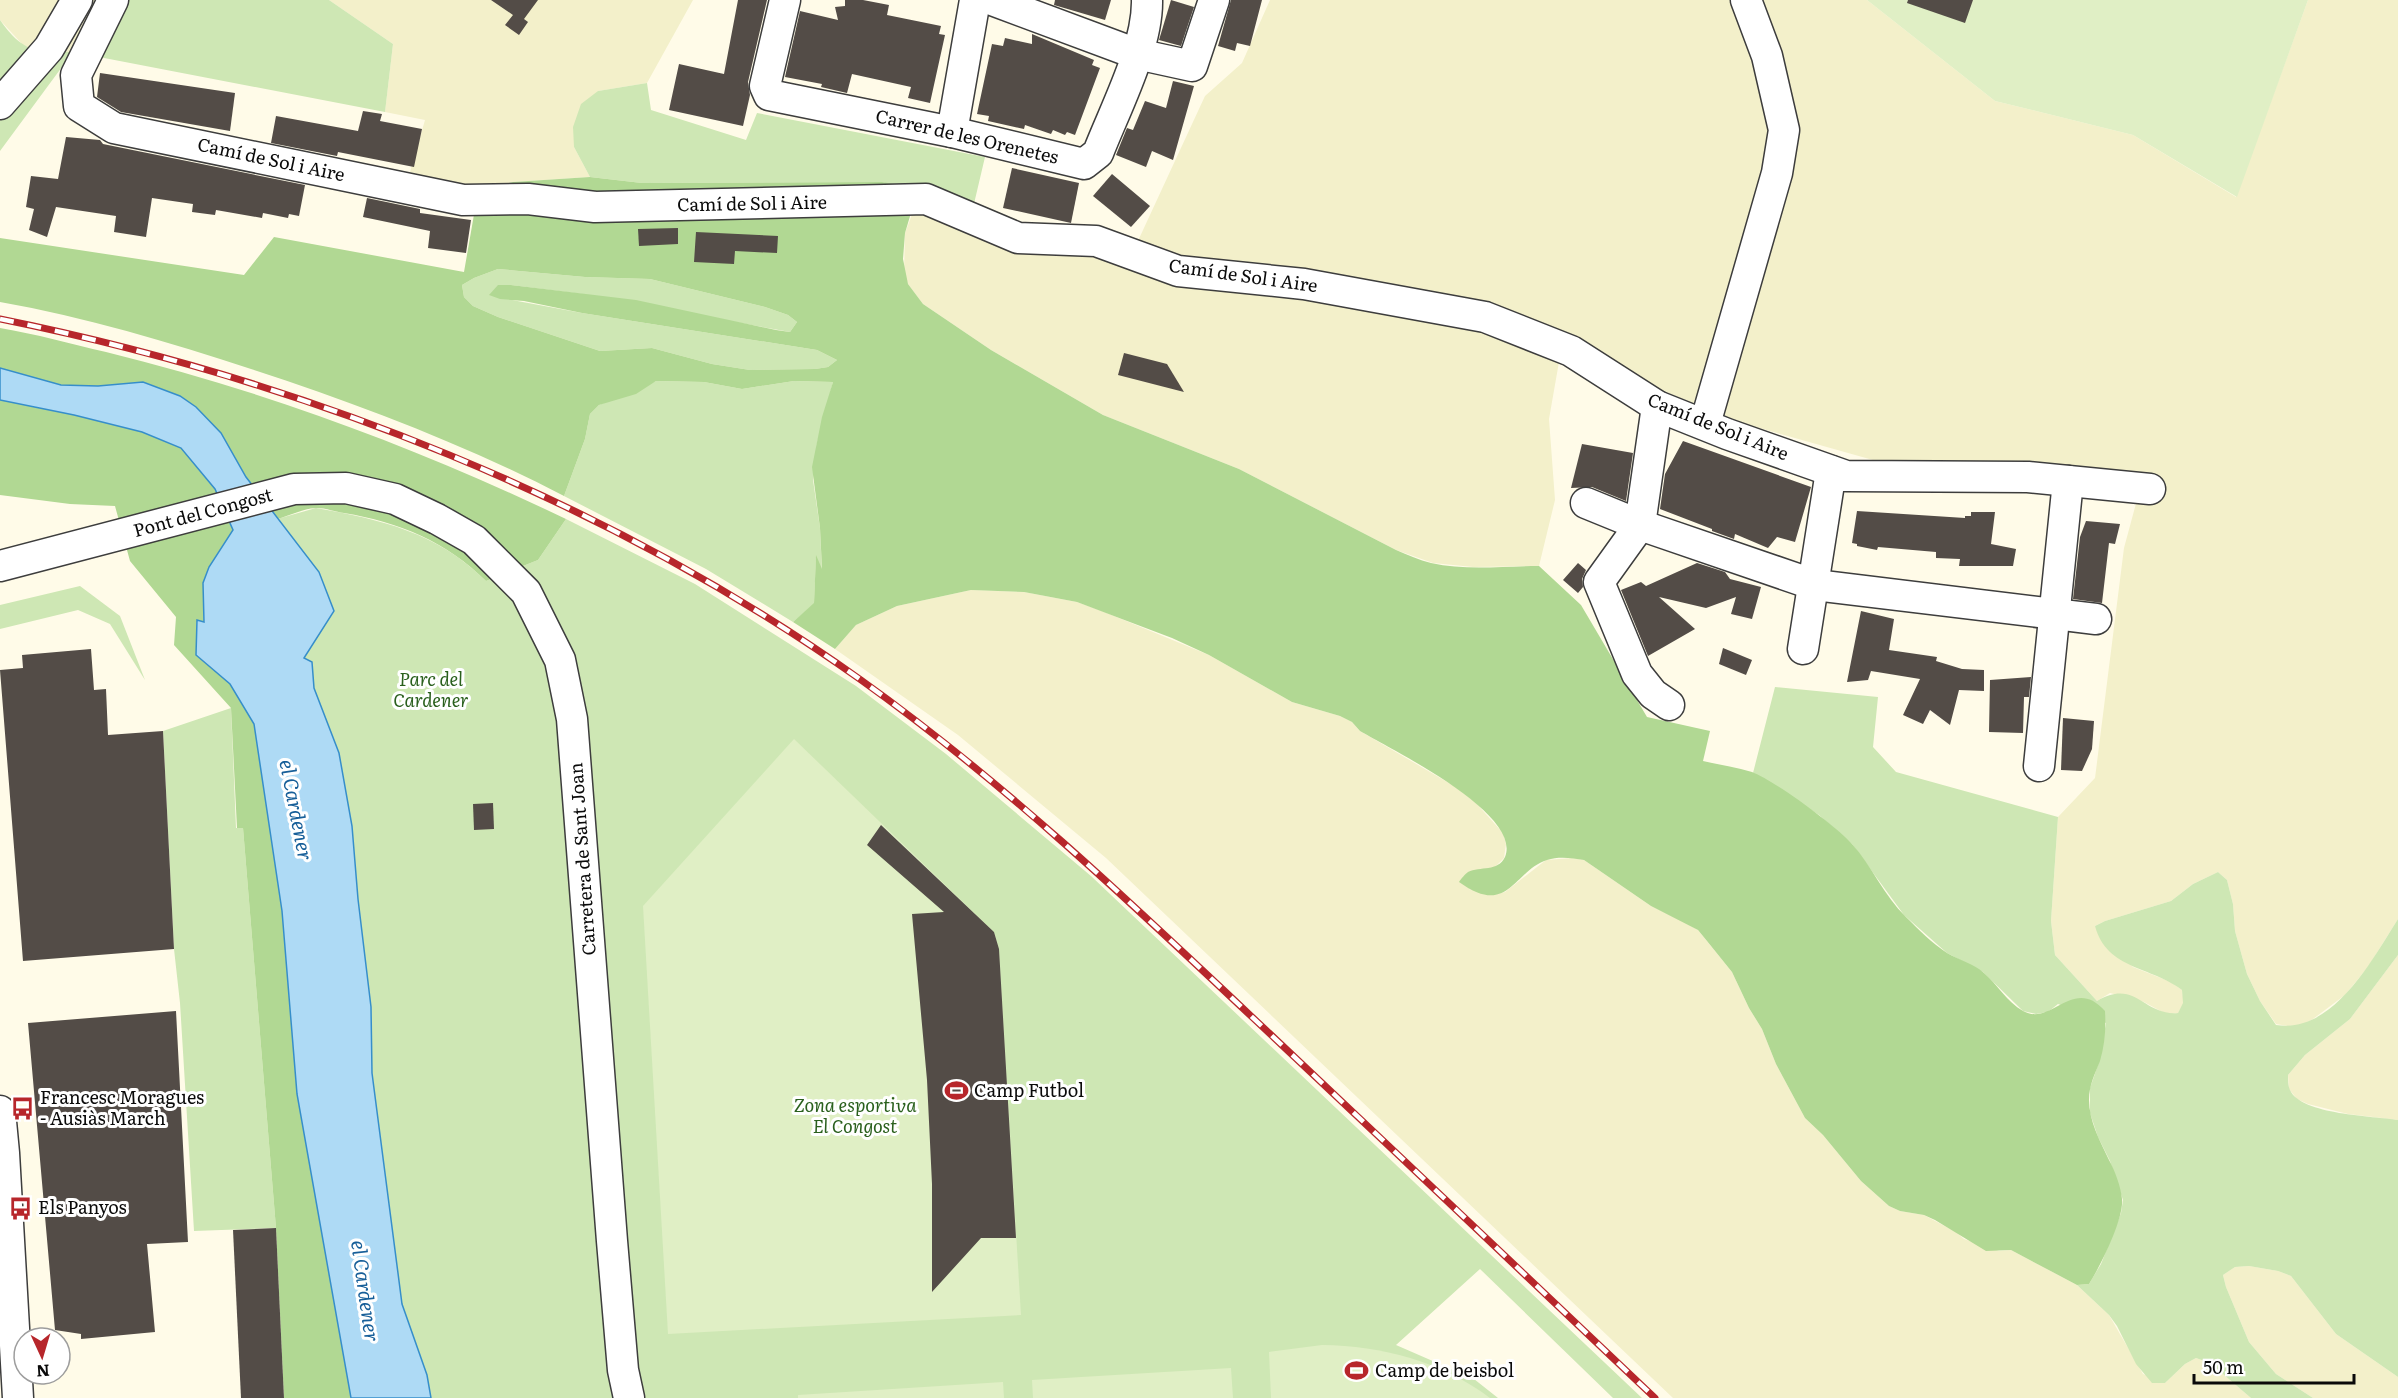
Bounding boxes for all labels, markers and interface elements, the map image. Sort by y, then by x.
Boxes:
street label: Carrer de les Orenetes [873,101,1061,170]
street label: Camí de Sol i Aire [195,130,347,187]
street label: Camí de Sol i Aire [677,188,827,217]
street label: Camí de Sol i Aire [1167,251,1319,298]
street label: Camí de Sol i Aire [1644,385,1793,466]
street label: Pont del Congost [130,480,276,543]
park label: Parc del Cardener [393,665,469,713]
water label: el Cardener [273,757,322,863]
street label: Carretera de Sant Joan [561,762,602,957]
place label: Camp Futbol [974,1076,1084,1103]
sports icon: Camp Futbol [943,1078,969,1104]
place label: Francesc Moragues - Ausiàs March [40,1083,204,1131]
park label: Zona esportiva El Congost [793,1091,917,1139]
bus stop icon: Francesc Moragues - Ausiàs March [9,1095,35,1121]
place label: Els Panyos [38,1193,127,1220]
bus stop icon: Els Panyos [7,1195,33,1221]
water label: el Cardener [345,1238,389,1343]
north arrow [12,1326,72,1386]
scale bar [2194,1347,2354,1385]
text: 50 m [2203,1353,2244,1380]
place label: Camp de beisbol [1375,1356,1514,1383]
sports icon: Camp de beisbol [1344,1358,1370,1384]
text: N [36,1360,51,1384]

